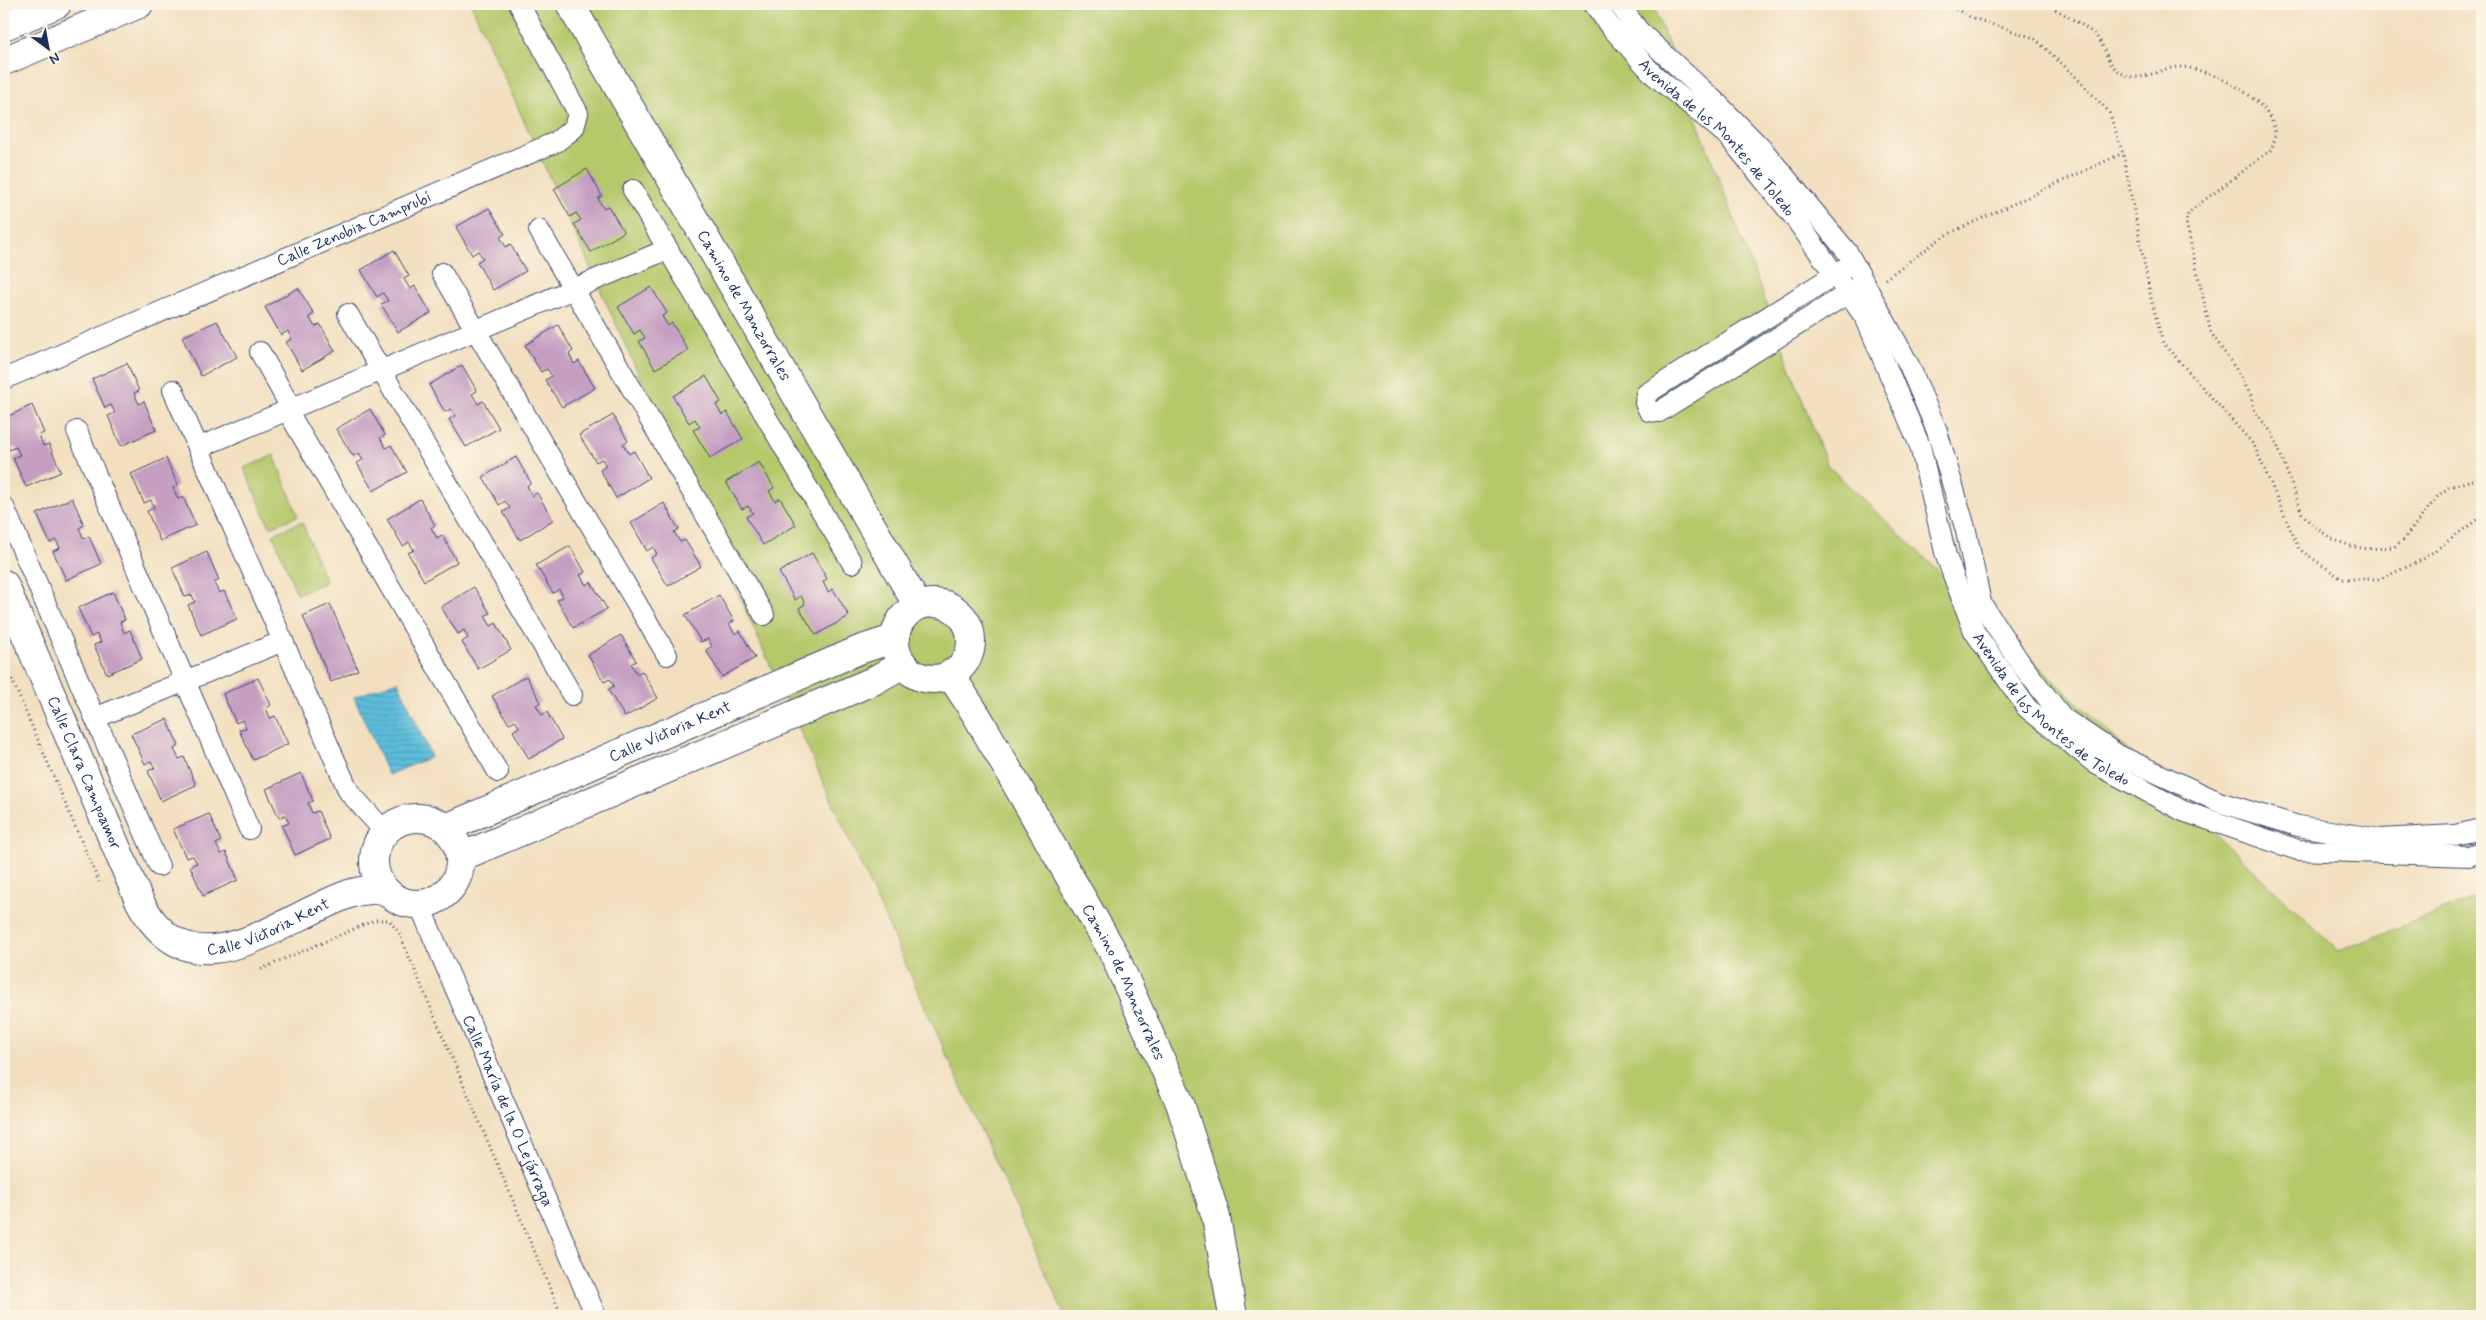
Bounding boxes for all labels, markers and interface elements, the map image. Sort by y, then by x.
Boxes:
north arrow [22,22,72,72]
text: N [46,48,63,68]
street label: Avenida de los Montes de Toledo [1634,54,1800,221]
street label: Calle Zenobia Camprubí [273,186,435,271]
street label: Camino de Manzorrales [692,226,796,385]
street label: Avenida de los Montes de Toledo [1968,628,2133,791]
street label: Calle Clara Campoamor [42,693,127,853]
street label: Calle Victoria Kent [606,696,735,767]
street label: Calle Victoria Kent [206,893,333,960]
street label: Camino de Manzorrales [1077,900,1170,1063]
street label: Calle María de la O Lejárraga [457,1012,558,1210]

